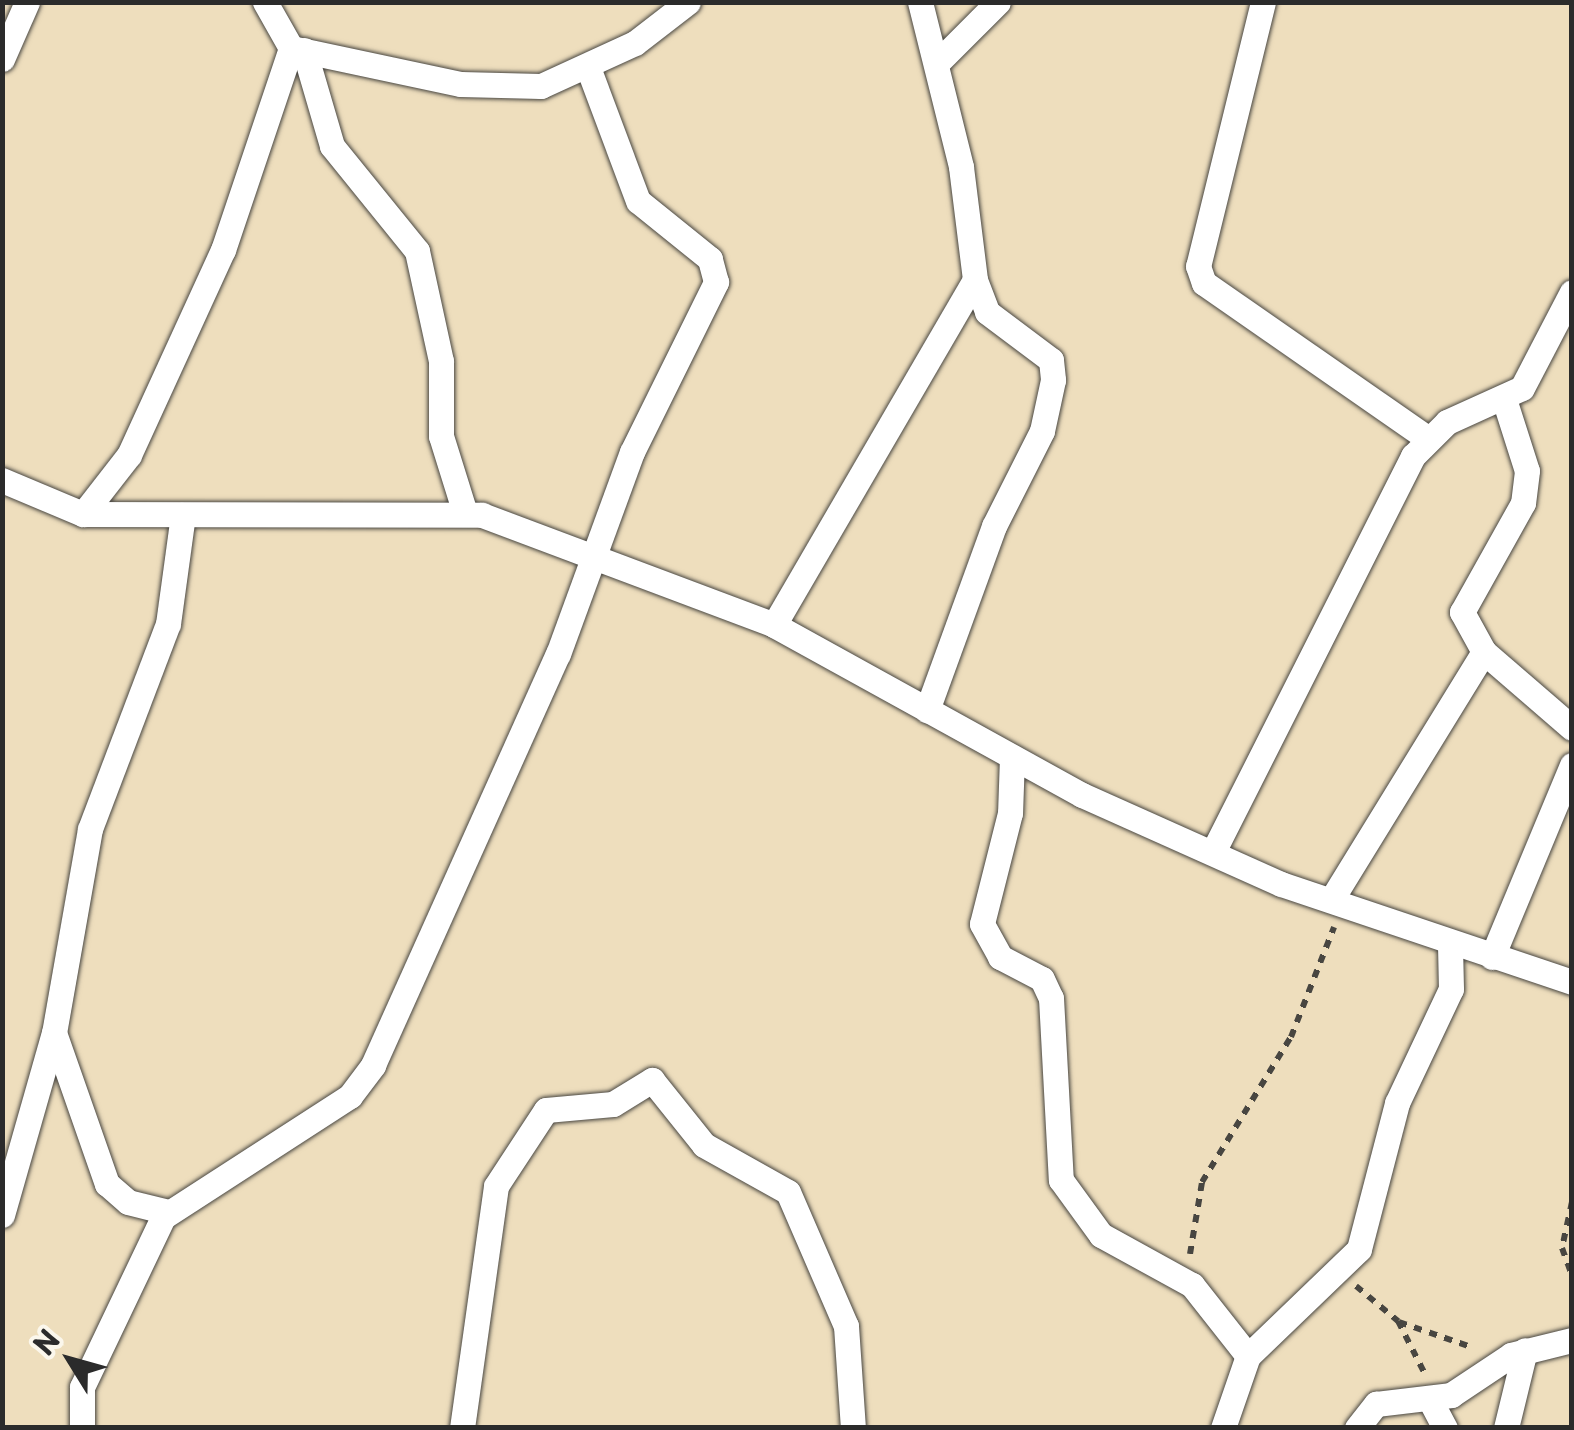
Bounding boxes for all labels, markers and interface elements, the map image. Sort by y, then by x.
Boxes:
north arrow [20,1310,120,1410]
text: N [22,1320,69,1363]

